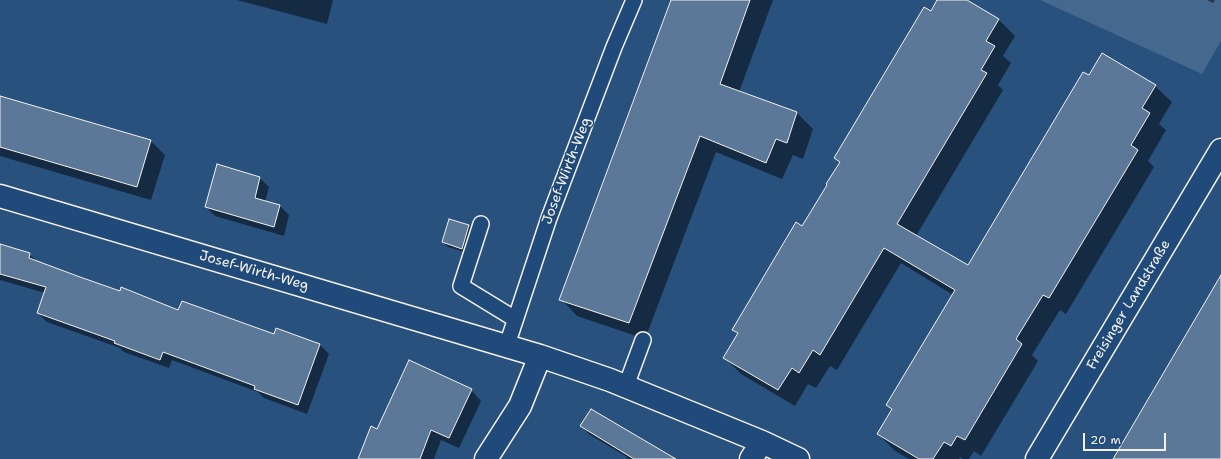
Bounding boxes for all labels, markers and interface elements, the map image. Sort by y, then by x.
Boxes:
street label: Josef-Wirth-Weg [539,115,595,227]
street label: Freisinger Landstraße [1084,237,1174,373]
street label: Josef-Wirth-Weg [197,247,311,295]
scale bar [1085,425,1168,451]
text: 20 m [1090,432,1121,448]

